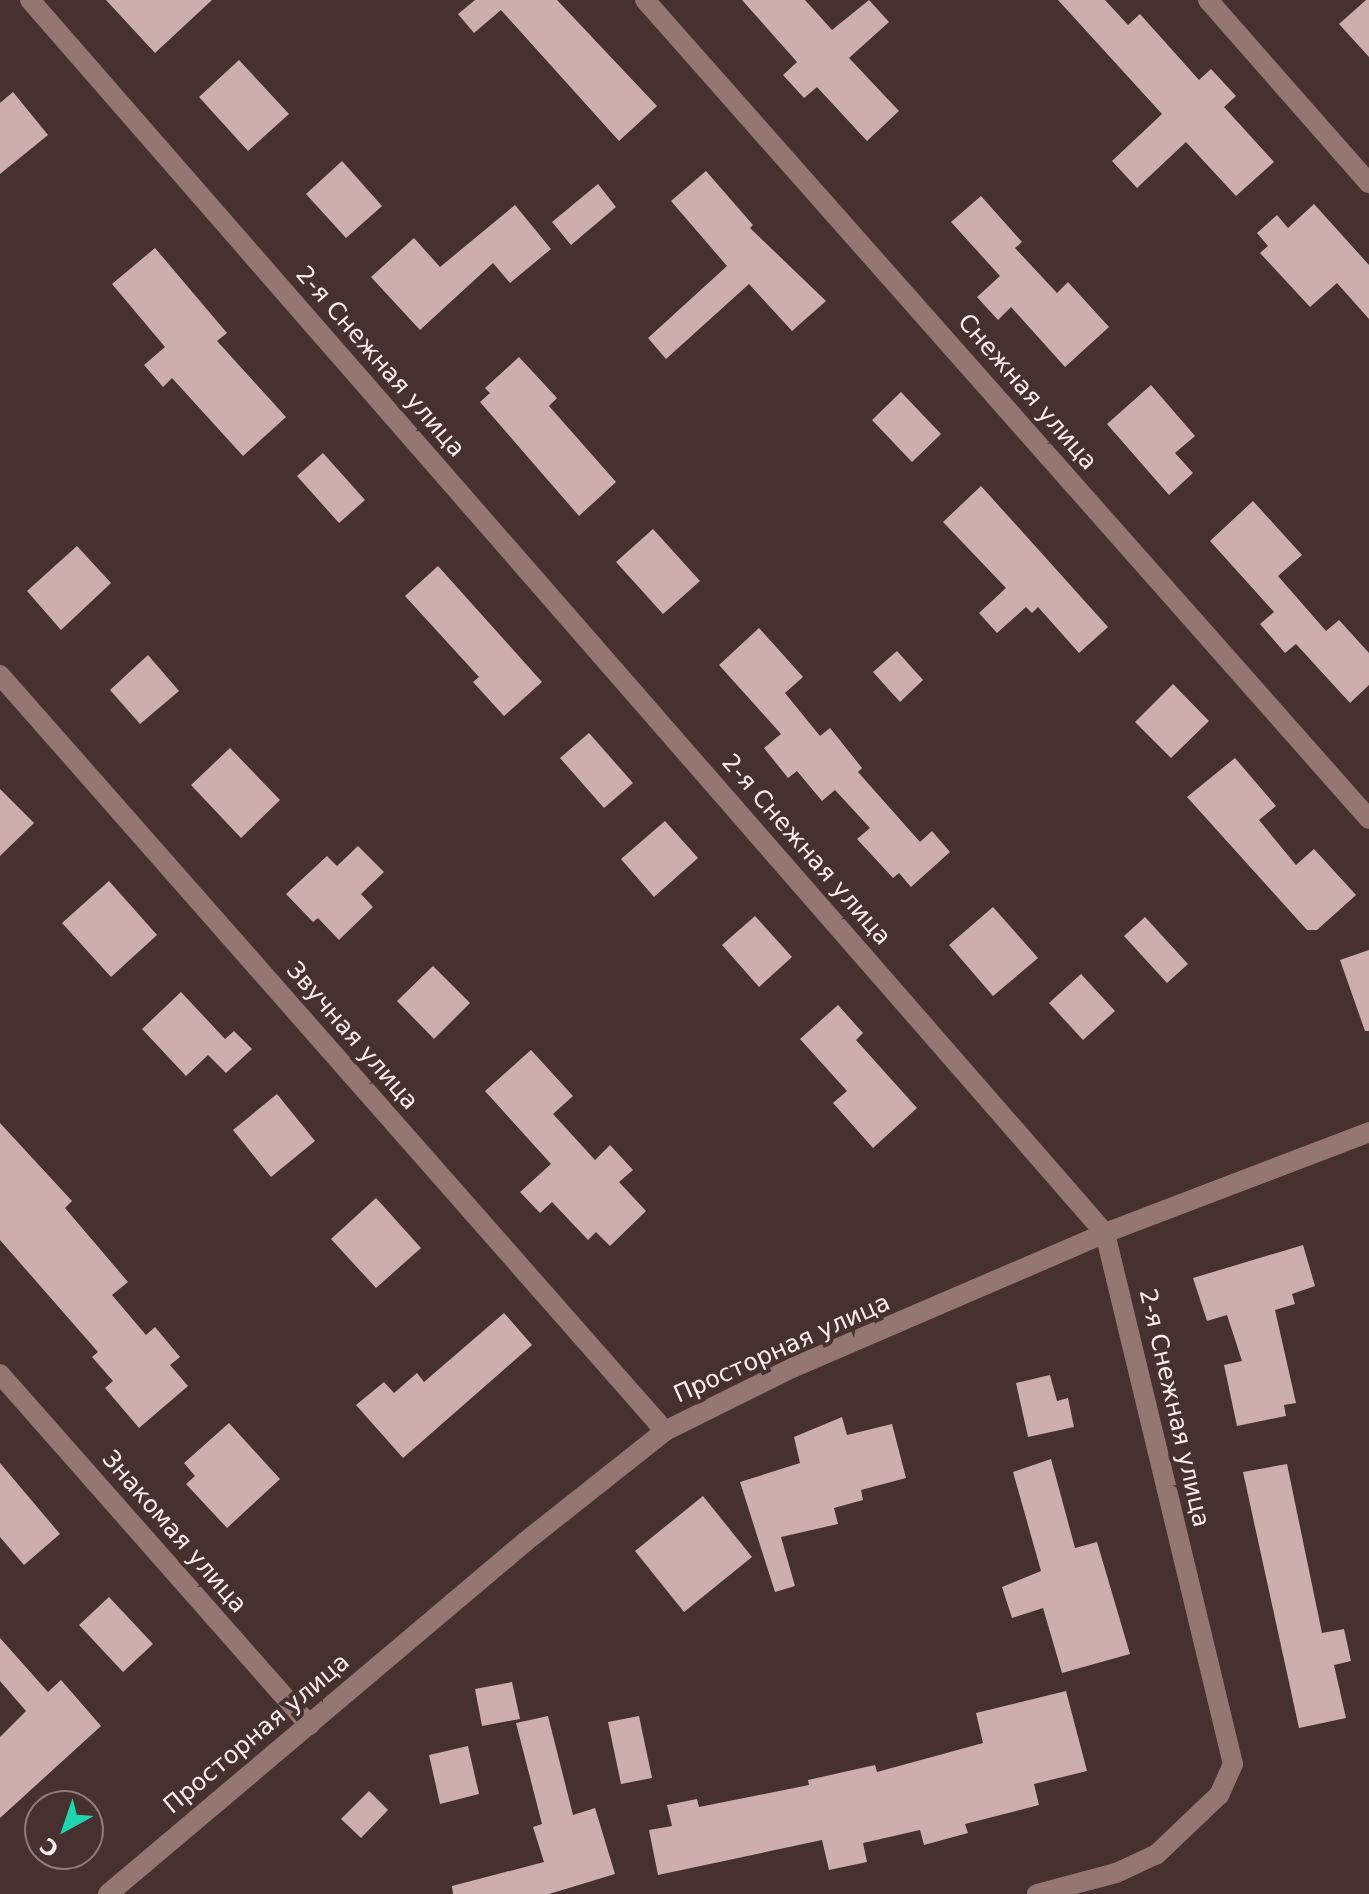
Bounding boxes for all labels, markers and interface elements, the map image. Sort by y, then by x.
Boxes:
street label: 2-я Снежная улица [289,261,471,463]
street label: Снежная улица [951,308,1103,476]
street label: 2-я Снежная улица [715,749,897,951]
street label: Звучная улица [280,956,424,1116]
street label: 2-я Снежная улица [1133,1286,1215,1530]
street label: Просторная улица [669,1288,895,1410]
street label: Знакомая улица [96,1445,252,1619]
street label: Просторная улица [158,1648,356,1820]
north arrow [24,1790,104,1870]
text: С [35,1832,64,1862]

